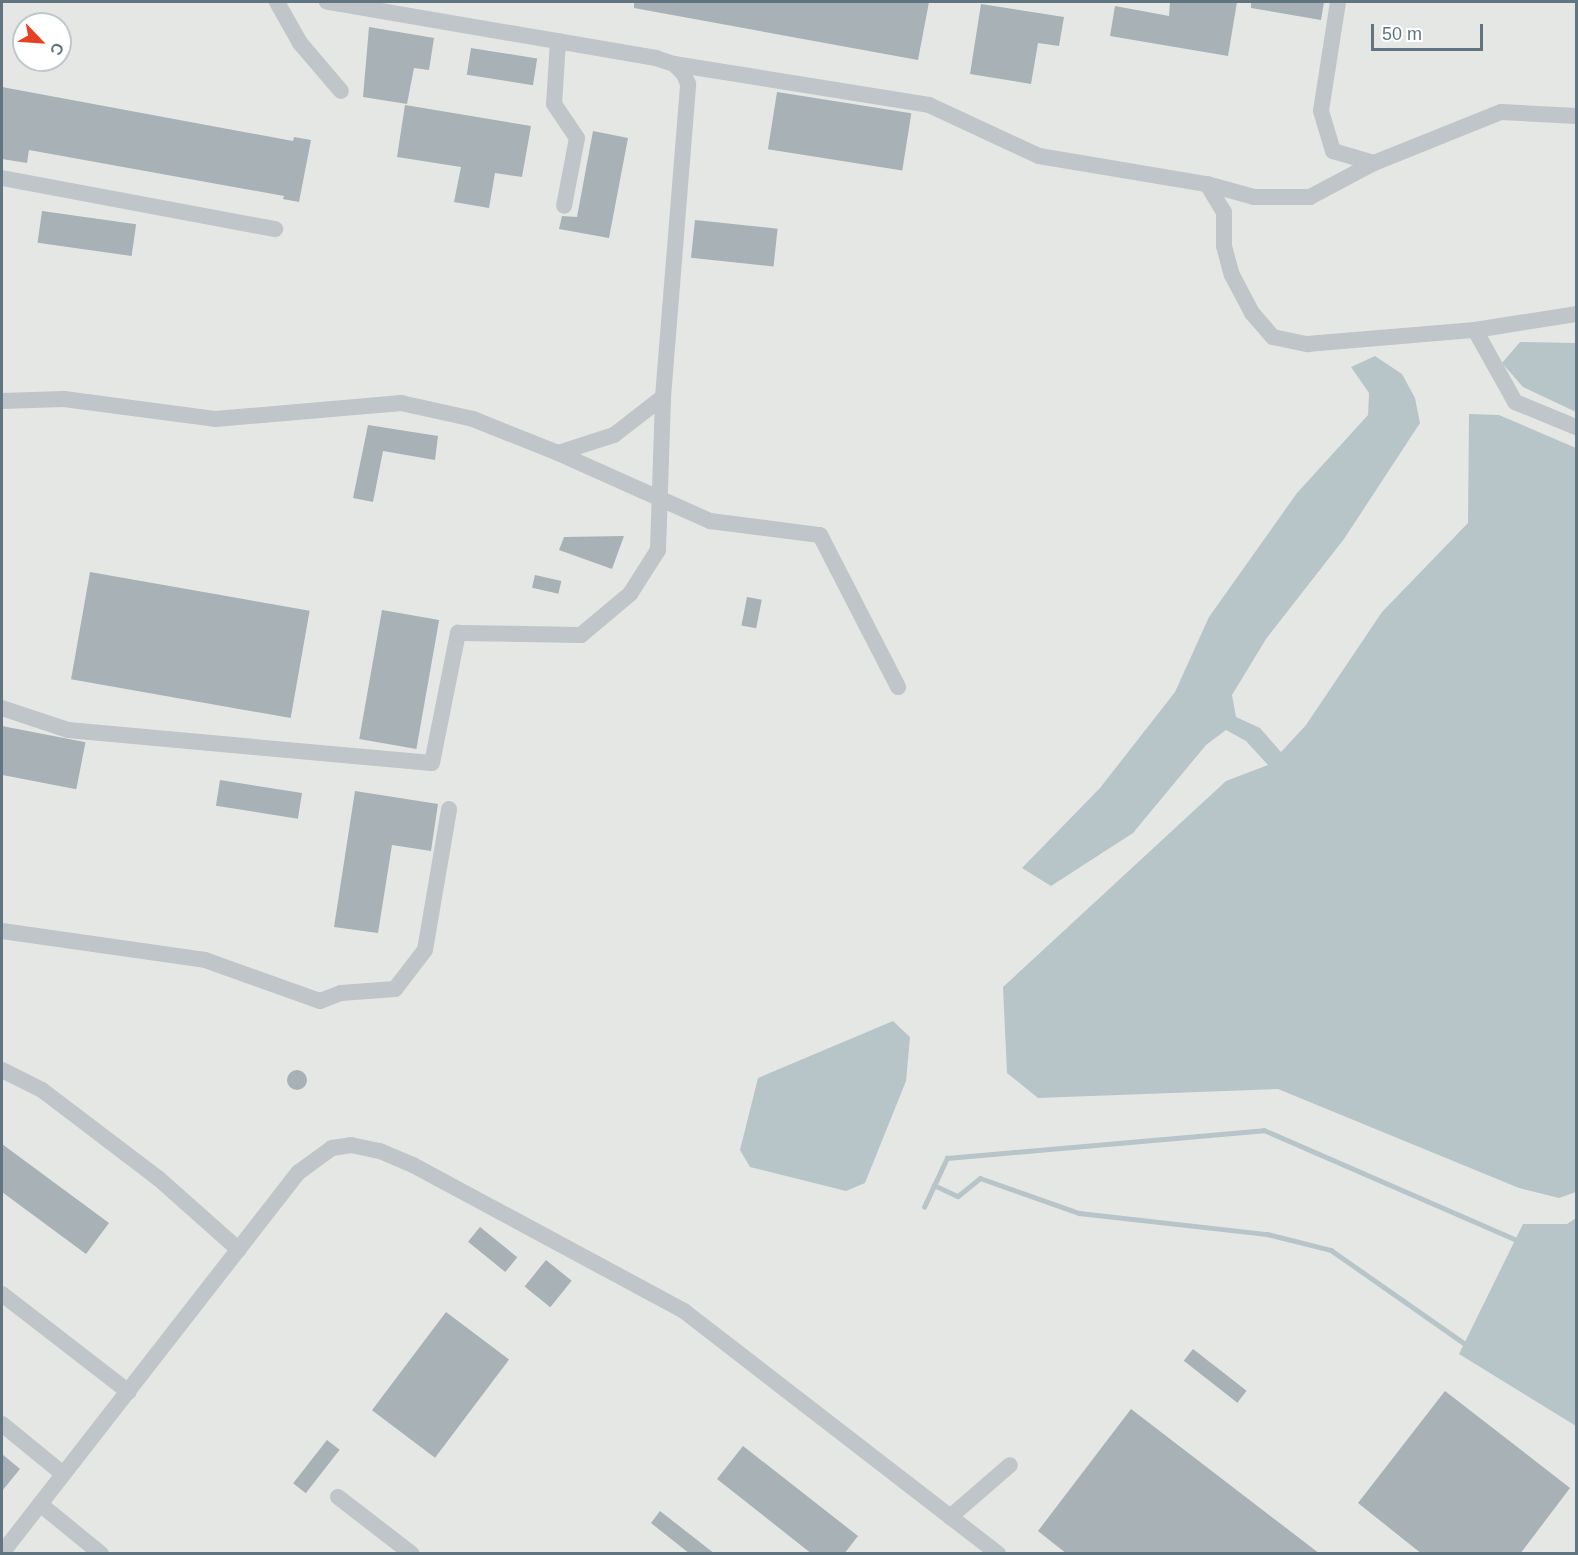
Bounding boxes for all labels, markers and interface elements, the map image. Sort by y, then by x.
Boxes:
north arrow [12,12,72,72]
scale bar [1374,12,1486,50]
text: 50 m [1382,24,1422,44]
text: С [47,40,67,58]

